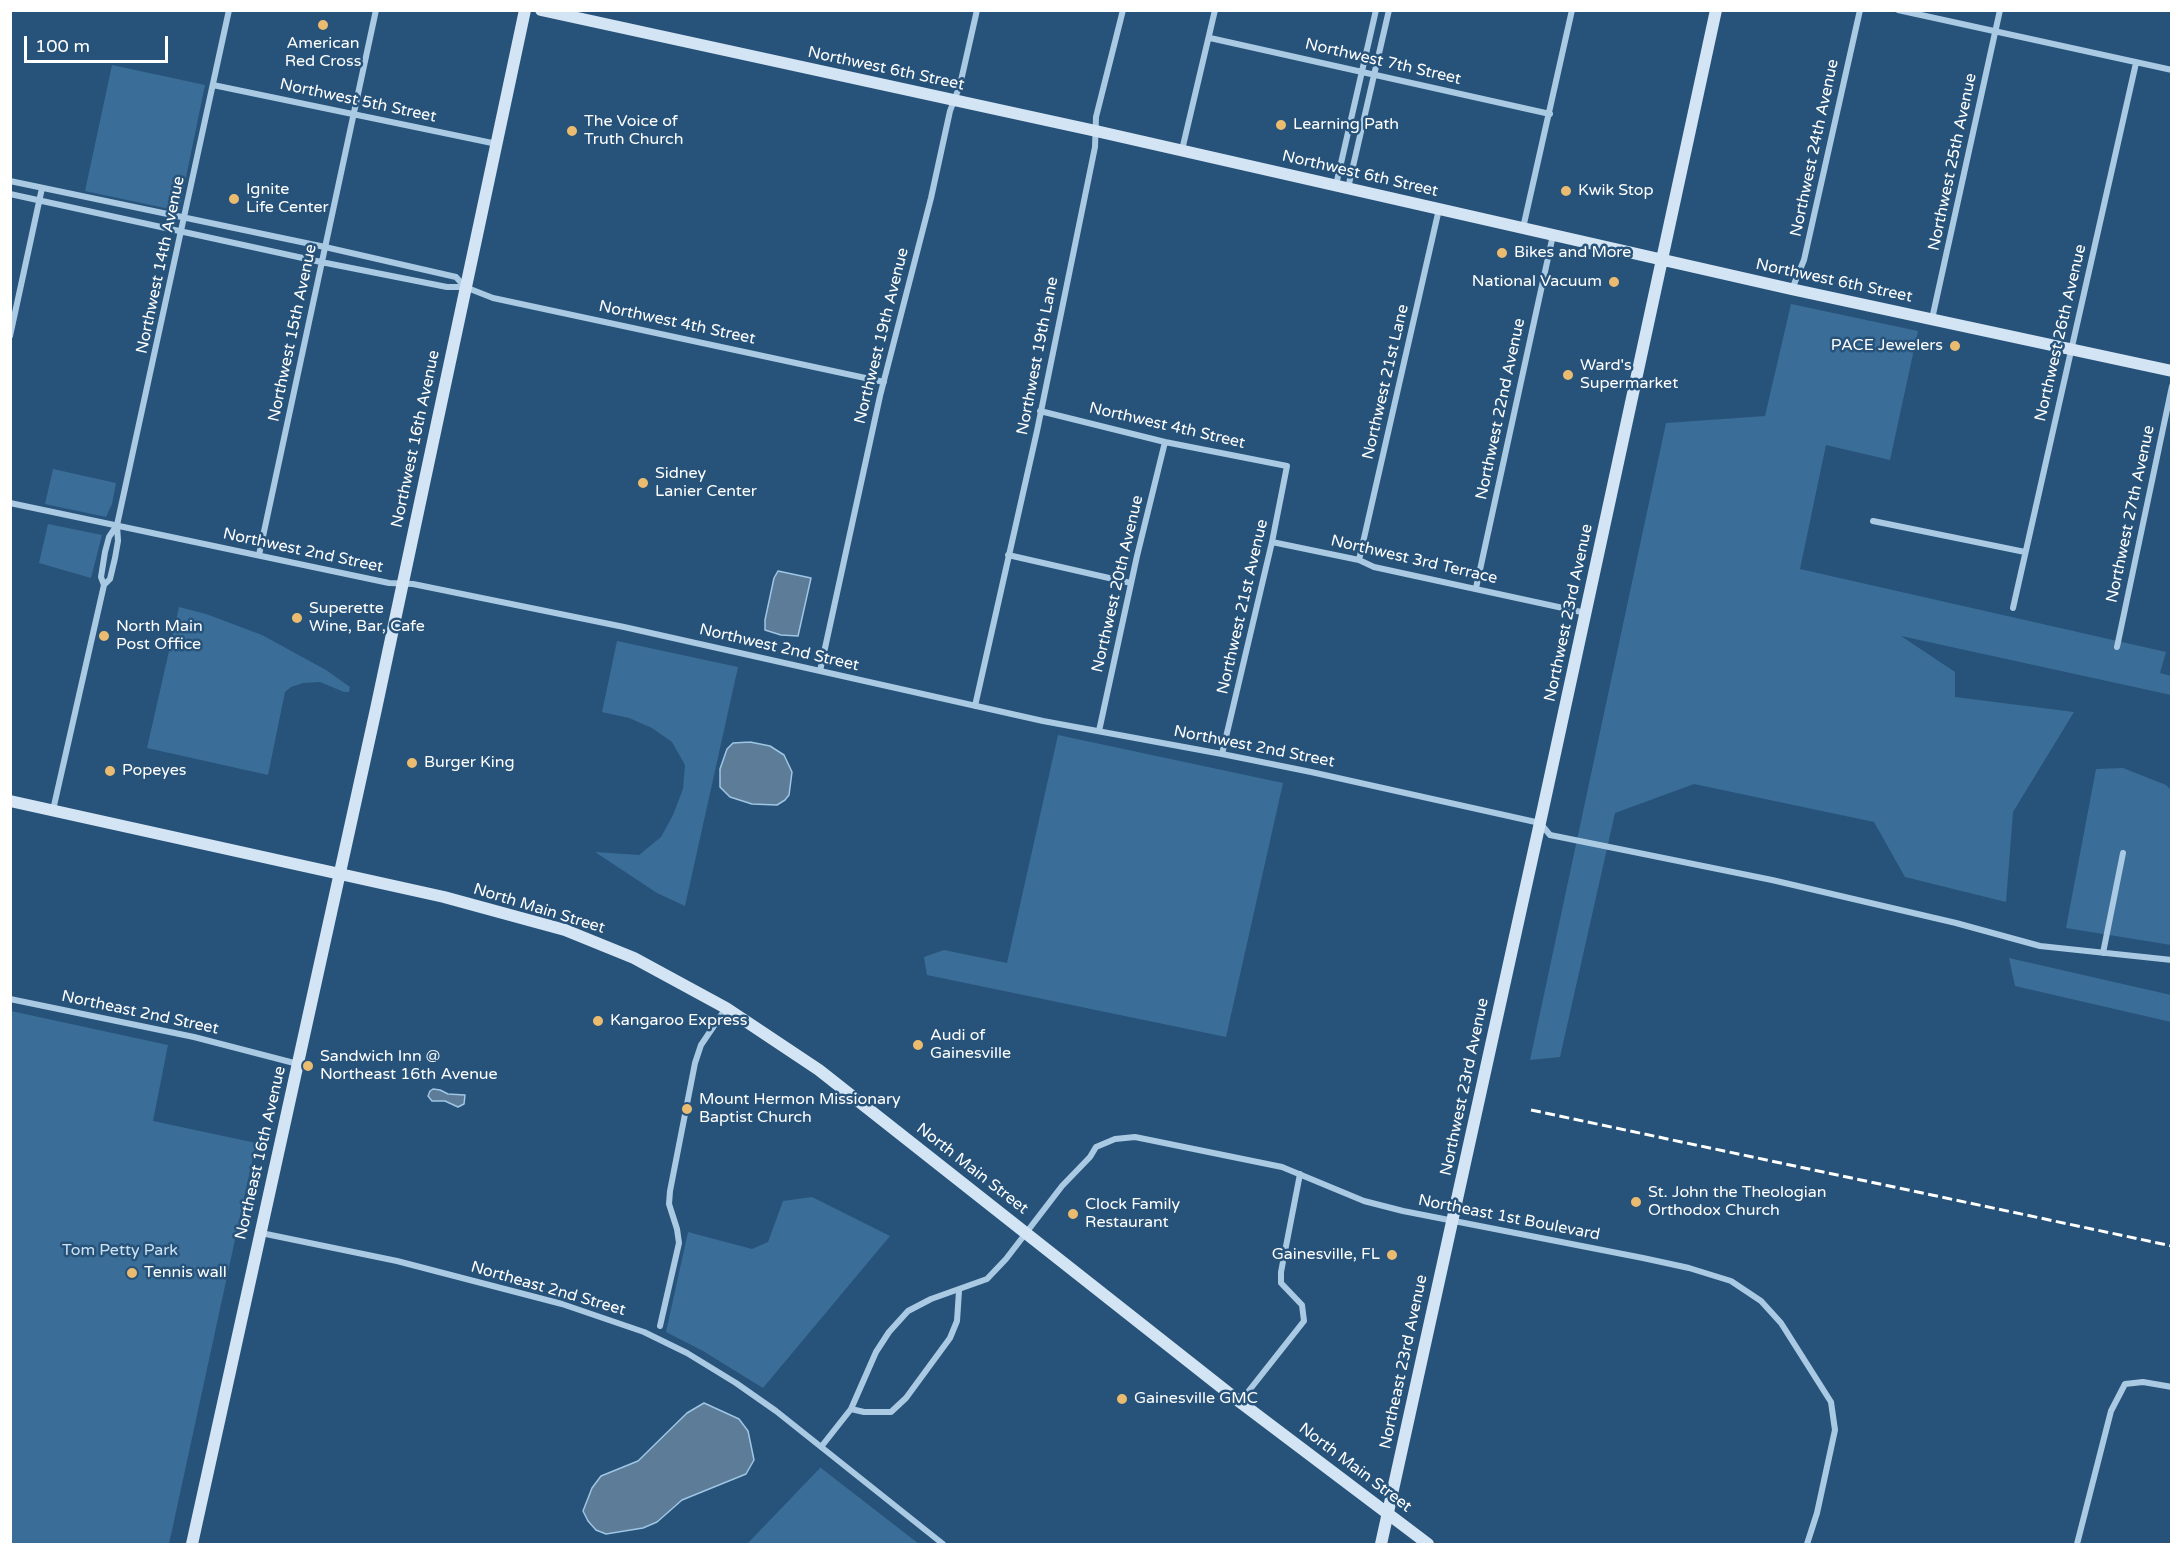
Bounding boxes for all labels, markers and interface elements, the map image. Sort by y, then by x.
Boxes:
marker: American Red Cross [316,18,330,32]
scale bar [27,24,171,62]
place label: American Red Cross [285,34,361,72]
text: 100 m [35,35,90,57]
street label: Northwest 7th Street [1303,35,1463,89]
street label: Northwest 6th Street [806,43,966,95]
street label: Northwest 24th Avenue [1787,57,1843,239]
street label: Northwest 25th Avenue [1925,71,1981,253]
street label: Northwest 5th Street [278,75,438,127]
place label: The Voice of Truth Church [584,112,683,150]
place label: Learning Path [1293,115,1399,135]
marker: Learning Path [1274,118,1288,132]
marker: The Voice of Truth Church [565,124,579,138]
street label: Northwest 6th Street [1280,147,1440,201]
street label: Northwest 14th Avenue [133,174,189,356]
place label: Ignite Life Center [246,180,329,218]
place label: Kwik Stop [1578,181,1654,201]
marker: Kwik Stop [1559,184,1573,198]
marker: Ignite Life Center [227,192,241,206]
street label: Northwest 15th Avenue [265,242,321,424]
place label: Bikes and More [1514,243,1631,263]
street label: Northwest 26th Avenue [2031,243,2091,423]
street label: Northwest 19th Avenue [851,246,913,426]
marker: Bikes and More [1495,246,1509,260]
street label: Northwest 6th Street [1754,255,1914,307]
place label: National Vacuum [1472,272,1602,292]
street label: Northwest 19th Lane [1013,275,1063,437]
marker: National Vacuum [1607,275,1621,289]
street label: Northwest 4th Street [597,297,757,349]
street label: Northwest 21st Lane [1359,303,1413,461]
street label: Northwest 22nd Avenue [1472,316,1530,502]
place label: PACE Jewelers [1831,336,1943,356]
marker: PACE Jewelers [1948,339,1962,353]
street label: Northwest 16th Avenue [388,348,444,530]
place label: Ward's Supermarket [1580,356,1678,394]
marker: Ward's Supermarket [1561,368,1575,382]
street label: Northwest 4th Street [1087,399,1247,453]
street label: Northwest 27th Avenue [2103,423,2159,605]
place label: Sidney Lanier Center [655,464,757,502]
marker: Sidney Lanier Center [636,476,650,490]
street label: Northwest 20th Avenue [1088,494,1148,674]
street label: Northwest 21st Avenue [1214,518,1272,696]
street label: Northwest 23rd Avenue [1541,522,1597,704]
street label: Northwest 2nd Street [221,525,385,577]
street label: Northwest 3rd Terrace [1329,531,1499,589]
place label: Superette Wine, Bar, Cafe [309,599,425,637]
marker: Superette Wine, Bar, Cafe [290,611,304,625]
place label: North Main Post Office [116,617,203,655]
street label: Northwest 2nd Street [697,620,861,676]
marker: North Main Post Office [97,629,111,643]
street label: Northwest 2nd Street [1172,722,1336,772]
place label: Burger King [424,753,515,773]
marker: Burger King [405,756,419,770]
place label: Popeyes [122,761,187,781]
marker: Popeyes [103,764,117,778]
street label: North Main Street [471,880,607,938]
street label: Northeast 2nd Street [60,987,220,1039]
street label: Northwest 23rd Avenue [1437,996,1493,1178]
place label: Kangaroo Express [610,1011,747,1031]
marker: Kangaroo Express [591,1014,605,1028]
place label: Audi of Gainesville [930,1026,1011,1064]
marker: Audi of Gainesville [911,1038,925,1052]
place label: Sandwich Inn @ Northeast 16th Avenue [320,1047,498,1085]
marker: Sandwich Inn @ Northeast 16th Avenue [301,1059,315,1073]
street label: Northeast 16th Avenue [232,1064,290,1242]
place label: Mount Hermon Missionary Baptist Church [699,1090,901,1128]
marker: Mount Hermon Missionary Baptist Church [680,1102,694,1116]
street label: North Main Street [912,1119,1032,1219]
place label: St. John the Theologian Orthodox Church [1648,1183,1827,1221]
street label: Northeast 1st Boulevard [1416,1191,1602,1245]
place label: Clock Family Restaurant [1085,1195,1180,1233]
marker: St. John the Theologian Orthodox Church [1629,1195,1643,1209]
marker: Clock Family Restaurant [1066,1207,1080,1221]
park label: Tom Petty Park [62,1241,178,1261]
place label: Gainesville, FL [1272,1245,1380,1265]
marker: Gainesville, FL [1385,1248,1399,1262]
street label: Northeast 2nd Street [468,1258,628,1320]
place label: Tennis wall [144,1263,227,1283]
marker: Tennis wall [125,1266,139,1280]
street label: Northeast 23rd Avenue [1376,1273,1432,1451]
place label: Gainesville GMC [1134,1389,1258,1409]
marker: Gainesville GMC [1115,1392,1129,1406]
street label: North Main Street [1295,1419,1415,1517]

